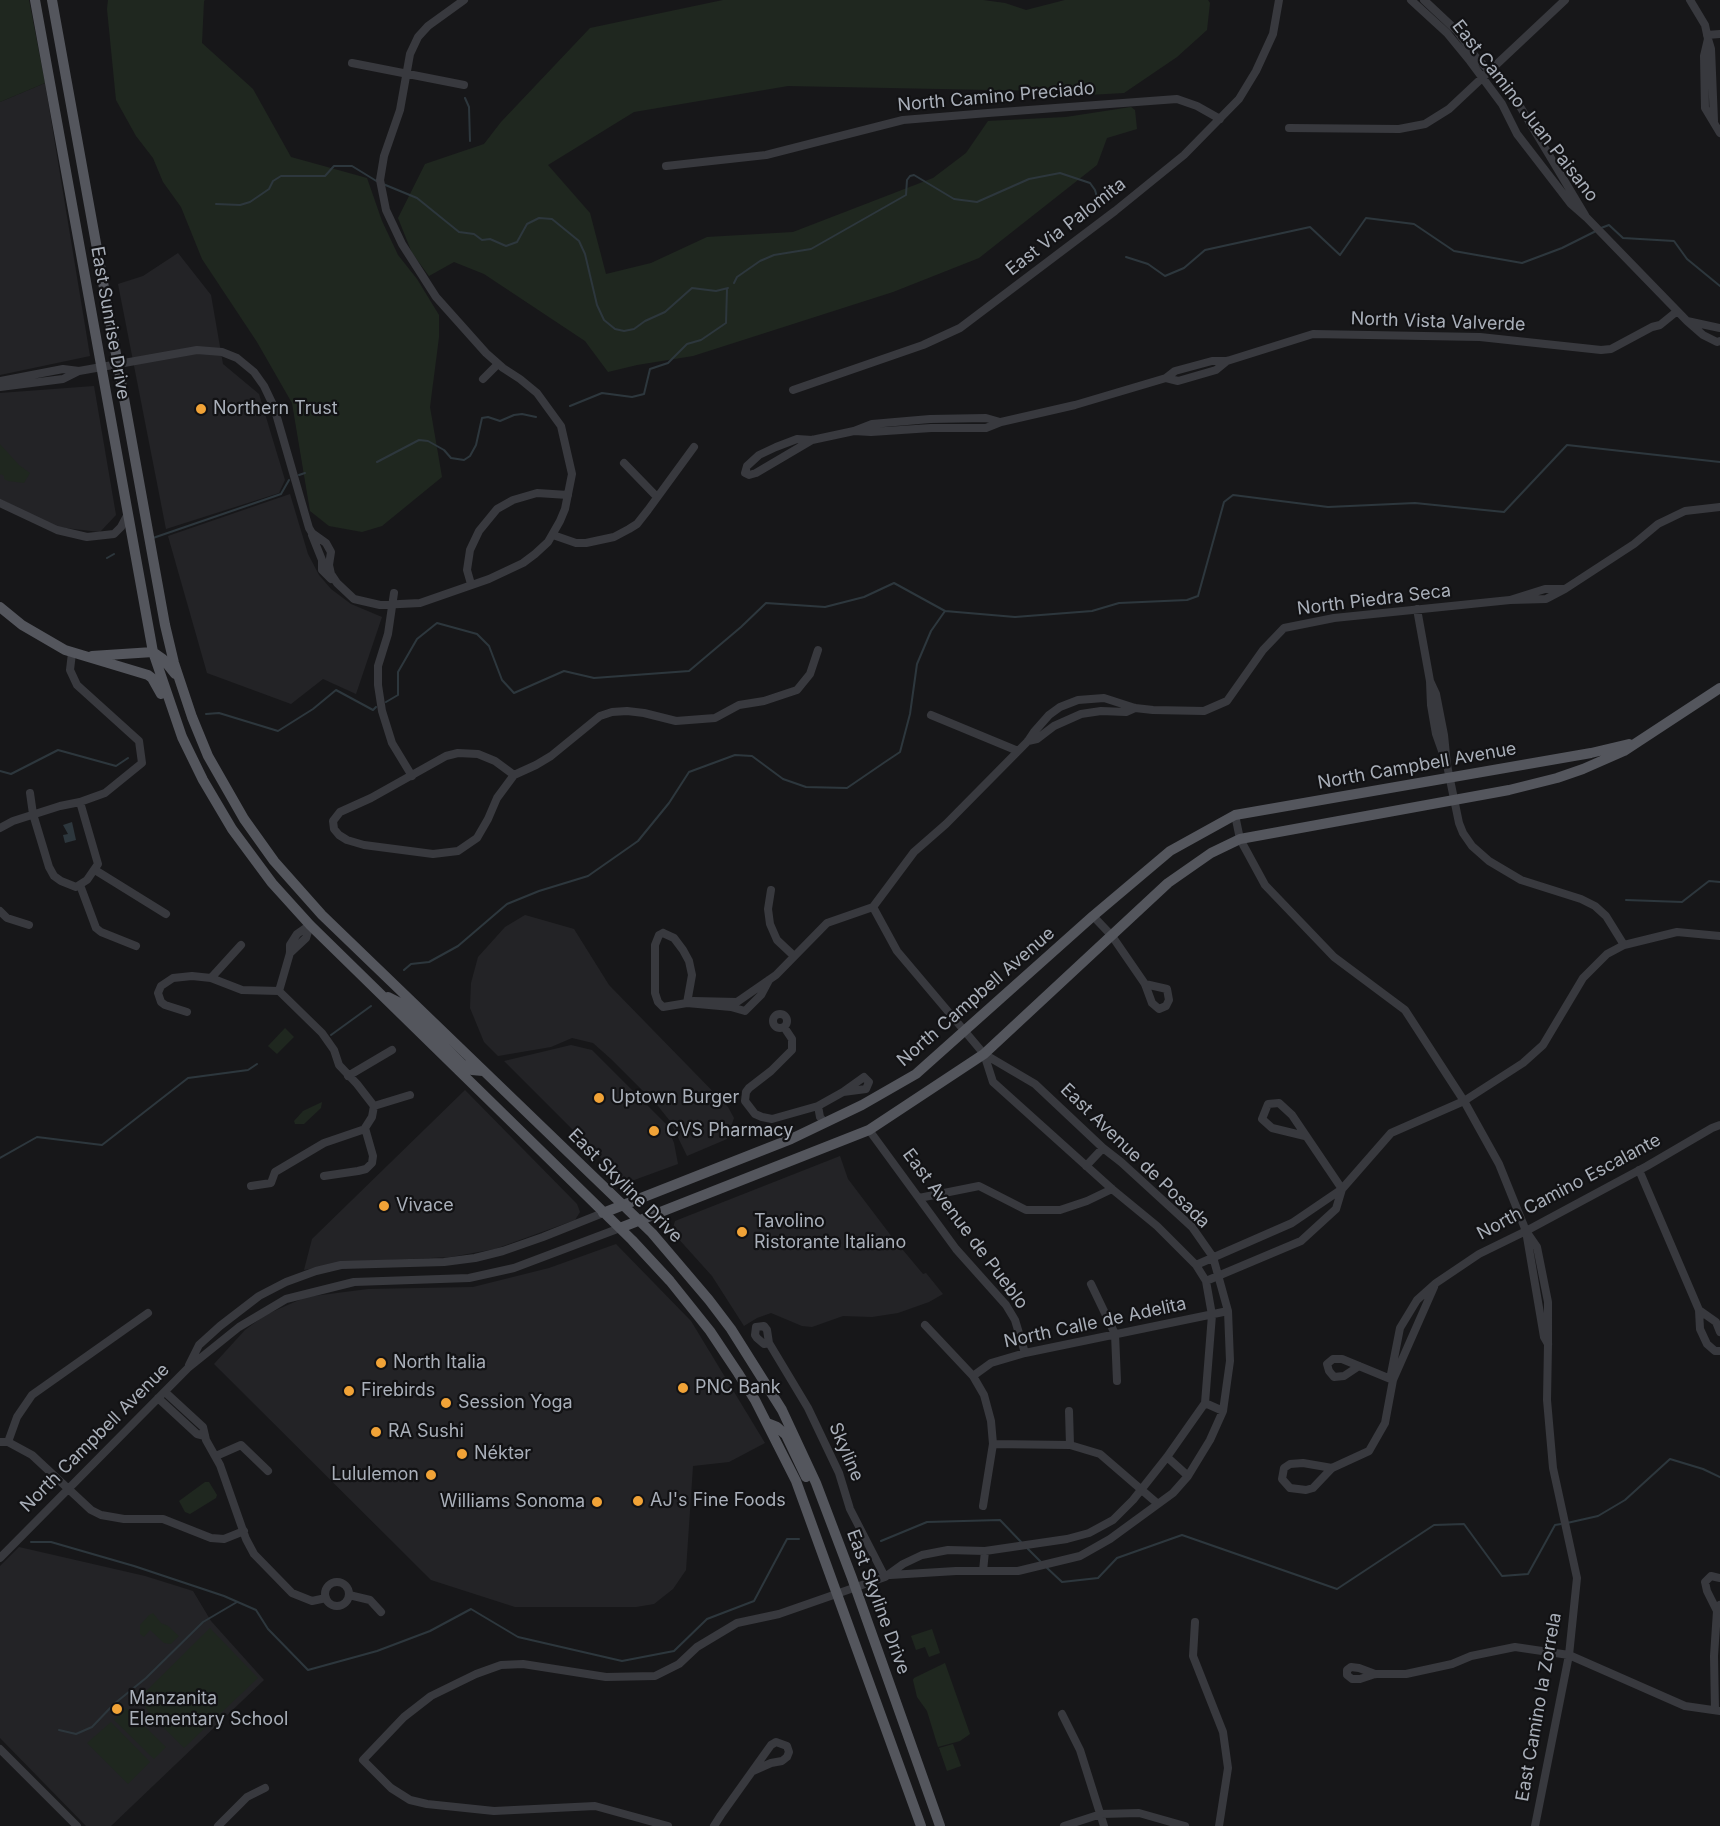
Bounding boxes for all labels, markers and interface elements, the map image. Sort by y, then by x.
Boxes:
street label: East Camino Juan Paisano [1447,16,1603,206]
street label: North Camino Preciado [896,78,1096,116]
street label: East Via Palomita [1002,173,1130,281]
street label: East Sunrise Drive [86,245,134,401]
street label: North Vista Valverde [1350,308,1526,336]
place label: Northern Trust [213,398,338,420]
marker: Northern Trust [194,402,208,416]
street label: North Piedra Seca [1296,580,1452,620]
street label: North Campbell Avenue [1316,738,1518,794]
street label: North Campbell Avenue [893,923,1059,1071]
street label: East Avenue de Posada [1056,1079,1214,1233]
place label: Uptown Burger [611,1087,739,1109]
marker: Uptown Burger [592,1091,606,1105]
place label: CVS Pharmacy [666,1120,793,1142]
street label: East Skyline Drive [563,1124,687,1248]
marker: CVS Pharmacy [647,1124,661,1138]
street label: North Camino Escalante [1473,1129,1665,1245]
street label: East Avenue de Pueblo [898,1145,1032,1313]
place label: Vivace [396,1195,454,1217]
marker: Vivace [377,1199,391,1213]
place label: Tavolino Ristorante Italiano [754,1211,906,1254]
marker: Tavolino Ristorante Italiano [735,1225,749,1239]
street label: North Calle de Adelita [1002,1293,1188,1353]
place label: North Italia [393,1352,486,1374]
marker: North Italia [374,1356,388,1370]
street label: North Campbell Avenue [16,1359,174,1517]
place label: PNC Bank [695,1377,781,1399]
place label: Firebirds [361,1380,435,1402]
marker: PNC Bank [676,1381,690,1395]
marker: Firebirds [342,1384,356,1398]
place label: Session Yoga [458,1392,573,1414]
marker: Session Yoga [439,1396,453,1410]
street label: Skyline [824,1419,868,1485]
place label: RA Sushi [388,1421,464,1443]
marker: RA Sushi [369,1425,383,1439]
place label: Néktər [474,1443,531,1465]
marker: Néktər [455,1447,469,1461]
place label: Lululemon [331,1464,419,1486]
marker: Lululemon [424,1468,438,1482]
place label: AJ's Fine Foods [650,1490,786,1512]
place label: Williams Sonoma [440,1491,585,1513]
marker: AJ's Fine Foods [631,1494,645,1508]
marker: Williams Sonoma [590,1495,604,1509]
street label: East Skyline Drive [842,1527,914,1677]
street label: East Camino la Zorrela [1512,1611,1566,1803]
place label: Manzanita Elementary School [129,1688,288,1730]
marker: Manzanita Elementary School [110,1702,124,1716]

